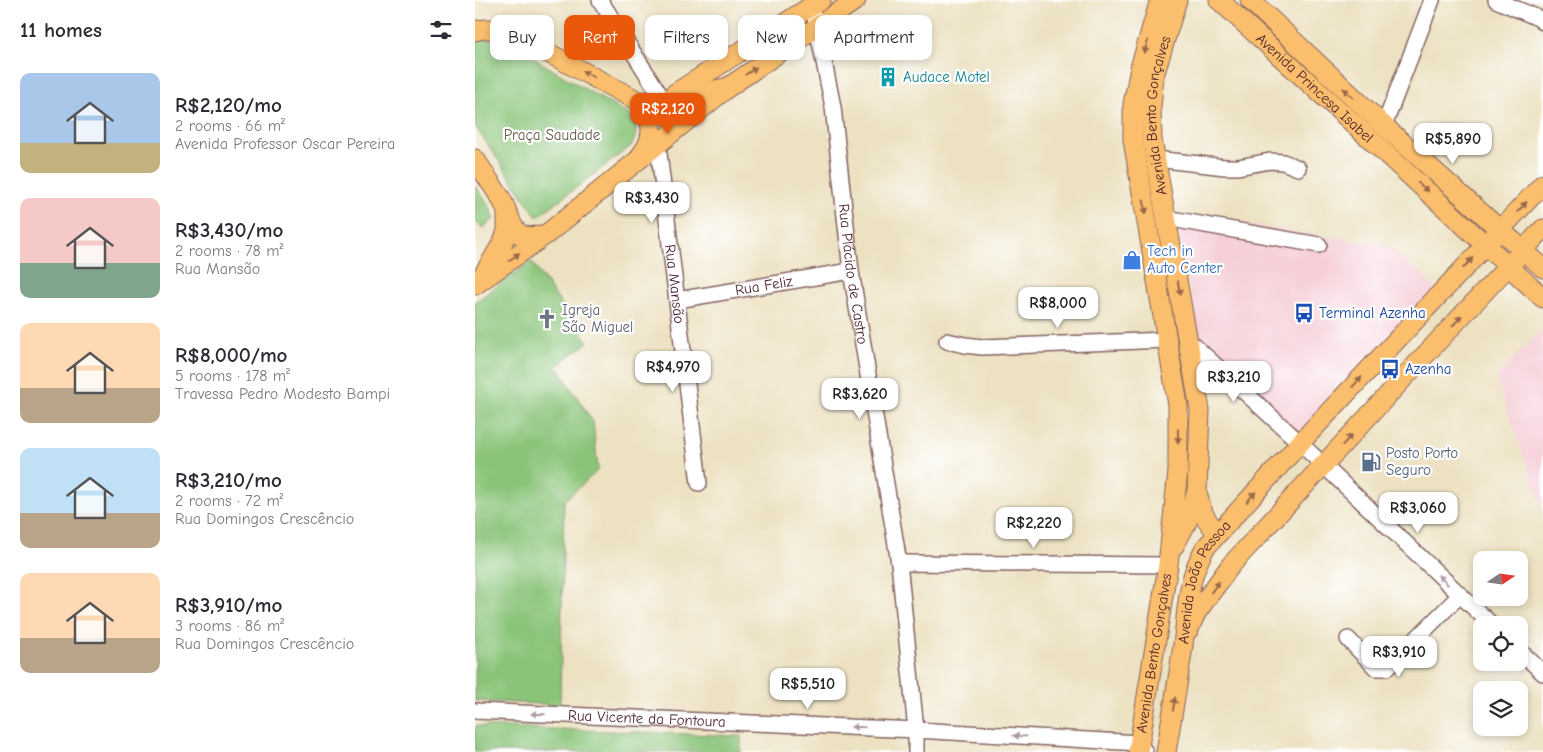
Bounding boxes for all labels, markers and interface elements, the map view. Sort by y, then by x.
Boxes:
chip: Buy [490,15,554,60]
chip: Rent [564,15,635,60]
chip: Filters [645,15,728,60]
chip: New [738,15,805,60]
chip: Apartment [815,15,932,60]
icon: filters [427,16,455,44]
text: 11 homes [20,18,102,42]
street label: Avenida Princesa Isabel [1252,30,1377,146]
street label: Avenida Bento Gonçalves [1142,34,1175,197]
one-way arrow [1141,39,1149,54]
one-way arrow [744,66,758,76]
building icon: Audace Motel [877,66,899,88]
place label: Audace Motel [903,68,990,86]
one-way arrow [581,70,595,78]
one-way arrow [1343,87,1355,99]
pin: R$2,120 [622,92,714,135]
icon: home [60,93,120,153]
text: R$2,120/mo [175,93,282,117]
text: R$2,120 [641,100,695,118]
text: 2 rooms · 66 m² [175,117,285,135]
pin: R$5,890 [1407,122,1499,165]
park label: Praça Saudade [504,126,601,144]
text: R$5,890 [1425,130,1481,148]
text: Avenida Professor Oscar Pereira [175,135,395,153]
one-way arrow [1416,181,1428,193]
pin: R$3,430 [606,182,698,224]
text: R$3,430 [625,189,679,207]
one-way arrow [1141,199,1149,215]
one-way arrow [1516,201,1528,213]
street label: Rua Plácido de Castro [835,203,872,346]
icon: home [60,218,120,278]
text: R$3,430/mo [175,218,283,242]
text: 2 rooms · 78 m² [175,242,283,260]
place label: Tech in Auto Center [1147,242,1223,277]
street label: Rua Mansão [661,243,689,325]
shop icon: Tech in Auto Center [1121,249,1143,271]
one-way arrow [507,252,521,262]
one-way arrow [1462,258,1474,270]
text: Rua Mansão [175,260,260,278]
street label: Rua Feliz [734,272,794,299]
one-way arrow [1175,280,1183,296]
pin: R$8,000 [1012,286,1104,329]
text: R$8,000 [1029,294,1087,312]
place label: Igreja São Miguel [562,301,633,336]
bus stop icon: Terminal Azenha [1293,302,1315,324]
place label: Terminal Azenha [1319,304,1426,322]
church icon: Igreja São Miguel [536,308,558,330]
one-way arrow [1451,315,1463,327]
icon: home [60,343,120,403]
text: R$8,000/mo [175,343,287,367]
pin: R$4,970 [627,350,719,393]
text: R$4,970 [646,358,700,376]
bus stop icon: Azenha [1379,358,1401,380]
pin: R$3,210 [1188,360,1280,403]
place label: Azenha [1405,360,1451,378]
text: 5 rooms · 178 m² [175,367,290,385]
text: R$3,210 [1207,368,1261,386]
one-way arrow [1351,376,1363,388]
pin: R$3,620 [814,378,906,420]
text: Travessa Pedro Modesto Bampi [175,385,390,403]
text: R$3,620 [832,385,888,403]
one-way arrow [1174,429,1182,445]
one-way arrow [1341,434,1353,446]
place label: Posto Porto Seguro [1386,444,1458,479]
fuel station icon: Posto Porto Seguro [1360,451,1382,473]
icon: home [60,468,120,528]
text: R$3,210/mo [175,468,282,492]
one-way arrow [1245,491,1257,503]
text: 2 rooms · 72 m² [175,492,284,510]
pin: R$3,060 [1372,492,1464,534]
text: R$3,060 [1390,499,1446,517]
pin: R$2,220 [988,506,1080,549]
text: Rua Domingos Crescêncio [175,510,354,528]
text: R$2,220 [1006,514,1062,532]
street label: Avenida João Pessoa [1174,517,1235,645]
north arrow [1473,551,1527,606]
map controls [1473,551,1528,736]
street label: Avenida Bento Gonçalves [1132,572,1176,734]
one-way arrow [1438,574,1450,586]
one-way arrow [1210,580,1220,594]
icon: home [60,593,120,653]
text: R$3,910/mo [175,593,282,617]
button: locate [1473,616,1528,671]
text: 3 rooms · 86 m² [175,617,284,635]
text: Rua Domingos Crescêncio [175,635,354,653]
pin: R$3,910 [1353,636,1445,678]
text: R$3,910 [1372,643,1426,661]
pin: R$5,510 [762,668,854,710]
text: R$5,510 [781,675,835,693]
button: layers [1473,681,1528,736]
one-way arrow [1170,695,1178,711]
street label: Rua Vicente da Fontoura [568,706,726,731]
one-way arrow [530,710,546,718]
one-way arrow [850,723,866,731]
one-way arrow [1012,732,1028,740]

